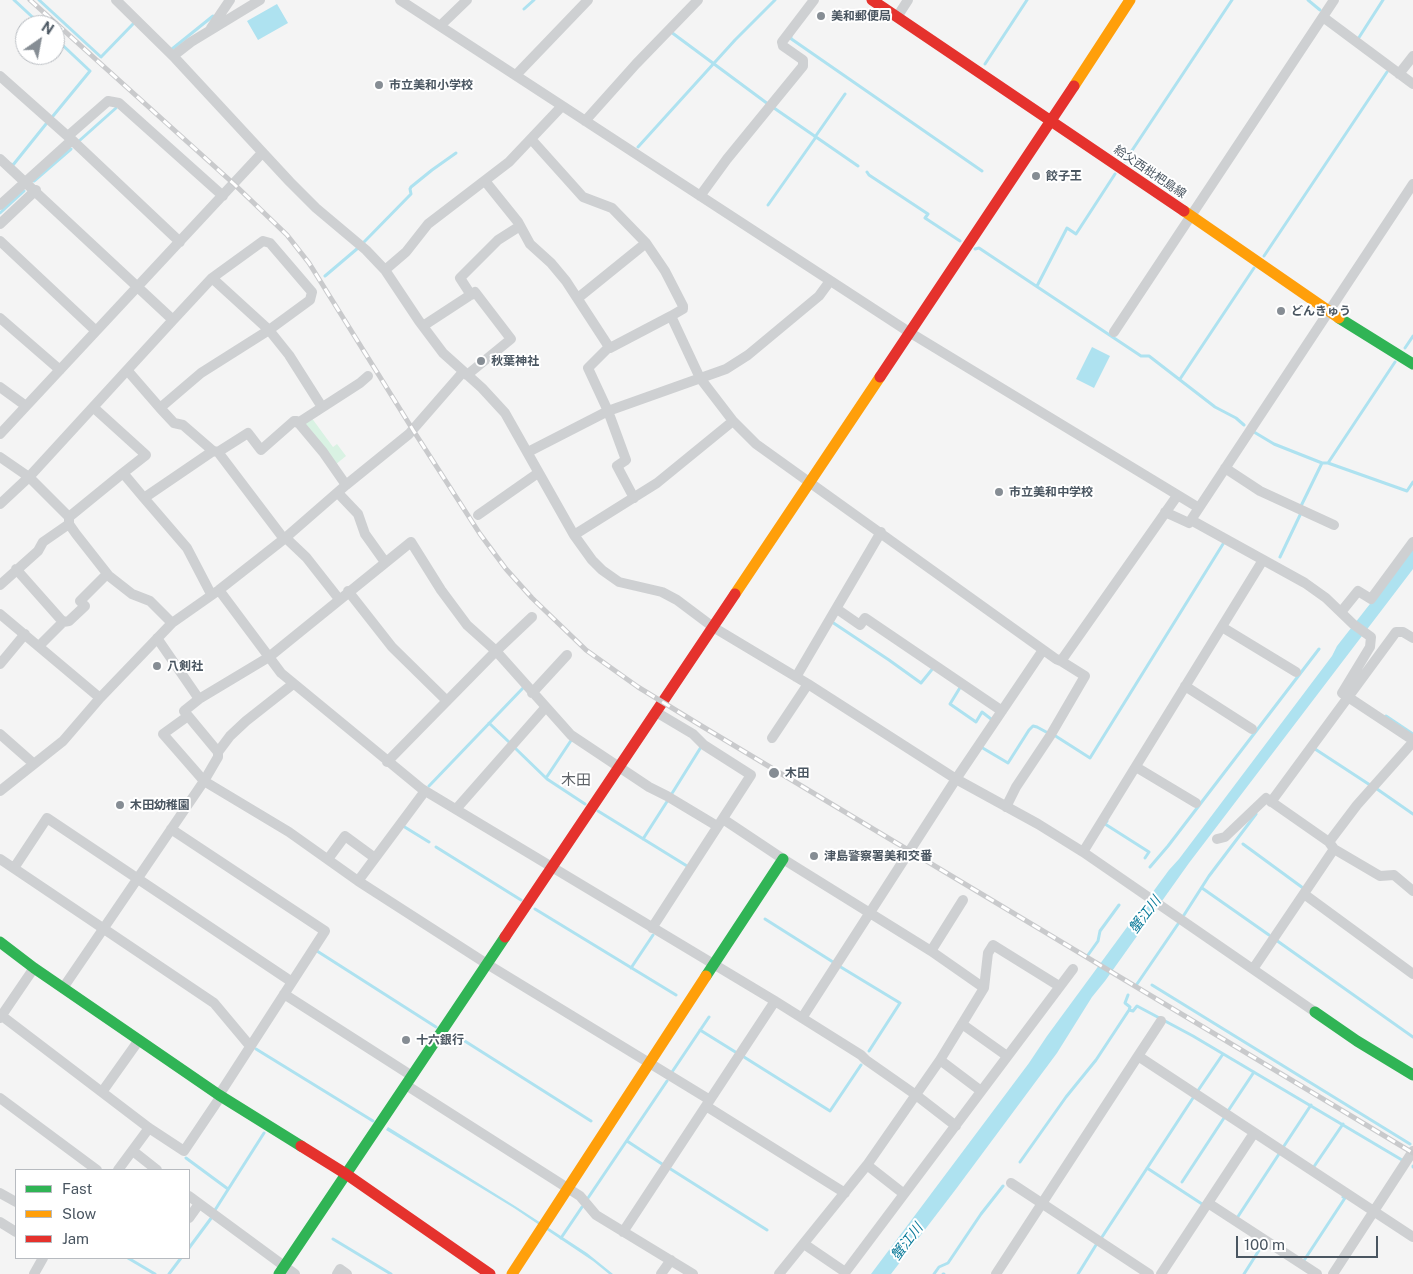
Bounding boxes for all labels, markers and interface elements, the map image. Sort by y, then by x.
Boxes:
place label: 美和郵便局 [831,9,891,23]
marker: 美和郵便局 [815,10,827,22]
north arrow [15,15,65,65]
text: N [39,19,57,38]
place label: 市立美和小学校 [389,78,473,92]
marker: 市立美和小学校 [373,79,385,91]
street label: 給父西枇杷島線 [1111,143,1189,201]
place label: 餃子王 [1046,169,1082,183]
marker: 餃子王 [1030,170,1042,182]
place label: どんきゅう [1291,304,1351,318]
marker: どんきゅう [1275,305,1287,317]
place label: 秋葉神社 [491,354,539,368]
marker: 秋葉神社 [475,355,487,367]
place label: 市立美和中学校 [1009,485,1093,499]
marker: 市立美和中学校 [993,486,1005,498]
place label: 八剣社 [167,659,203,673]
marker: 八剣社 [151,660,163,672]
marker: 木田 [767,766,781,780]
place label: 木田 [785,766,809,780]
district label: 木田 [561,771,591,789]
place label: 木田幼稚園 [130,798,190,812]
marker: 木田幼稚園 [114,799,126,811]
place label: 津島警察署美和交番 [824,849,932,863]
marker: 津島警察署美和交番 [808,850,820,862]
water label: 蟹江川 [1126,893,1164,937]
place label: 十六銀行 [416,1033,464,1047]
marker: 十六銀行 [400,1034,412,1046]
legend [15,1169,190,1259]
text: Fast [62,1180,92,1197]
text: Slow [62,1205,96,1222]
water label: 蟹江川 [888,1220,926,1264]
scale bar [1238,1226,1380,1258]
text: Jam [62,1230,89,1247]
text: 100 m [1244,1236,1285,1253]

